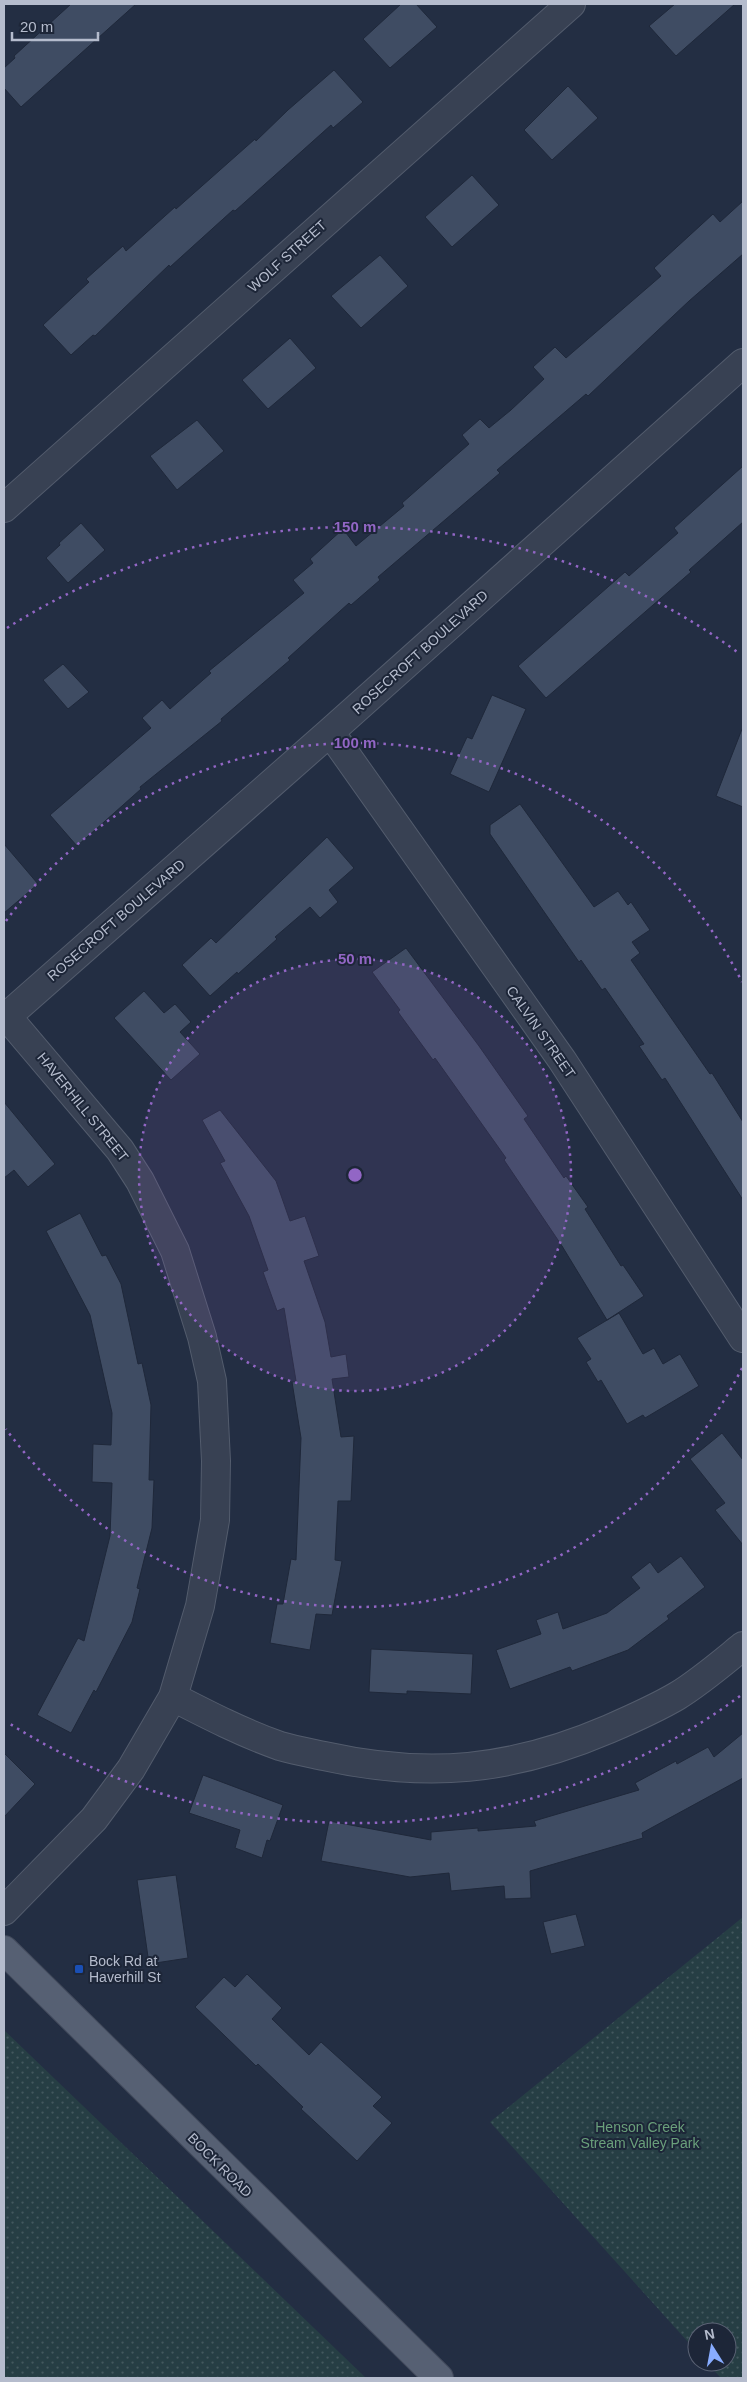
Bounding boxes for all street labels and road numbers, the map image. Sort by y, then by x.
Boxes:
street label: WOLF STREET [245,216,330,295]
street label: ROSECROFT BOULEVARD [349,587,491,717]
street label: ROSECROFT BOULEVARD [44,856,188,984]
street label: CALVIN STREET [503,983,579,1081]
street label: HAVERHILL STREET [34,1049,132,1165]
street label: BOCK ROAD [185,2130,255,2200]

